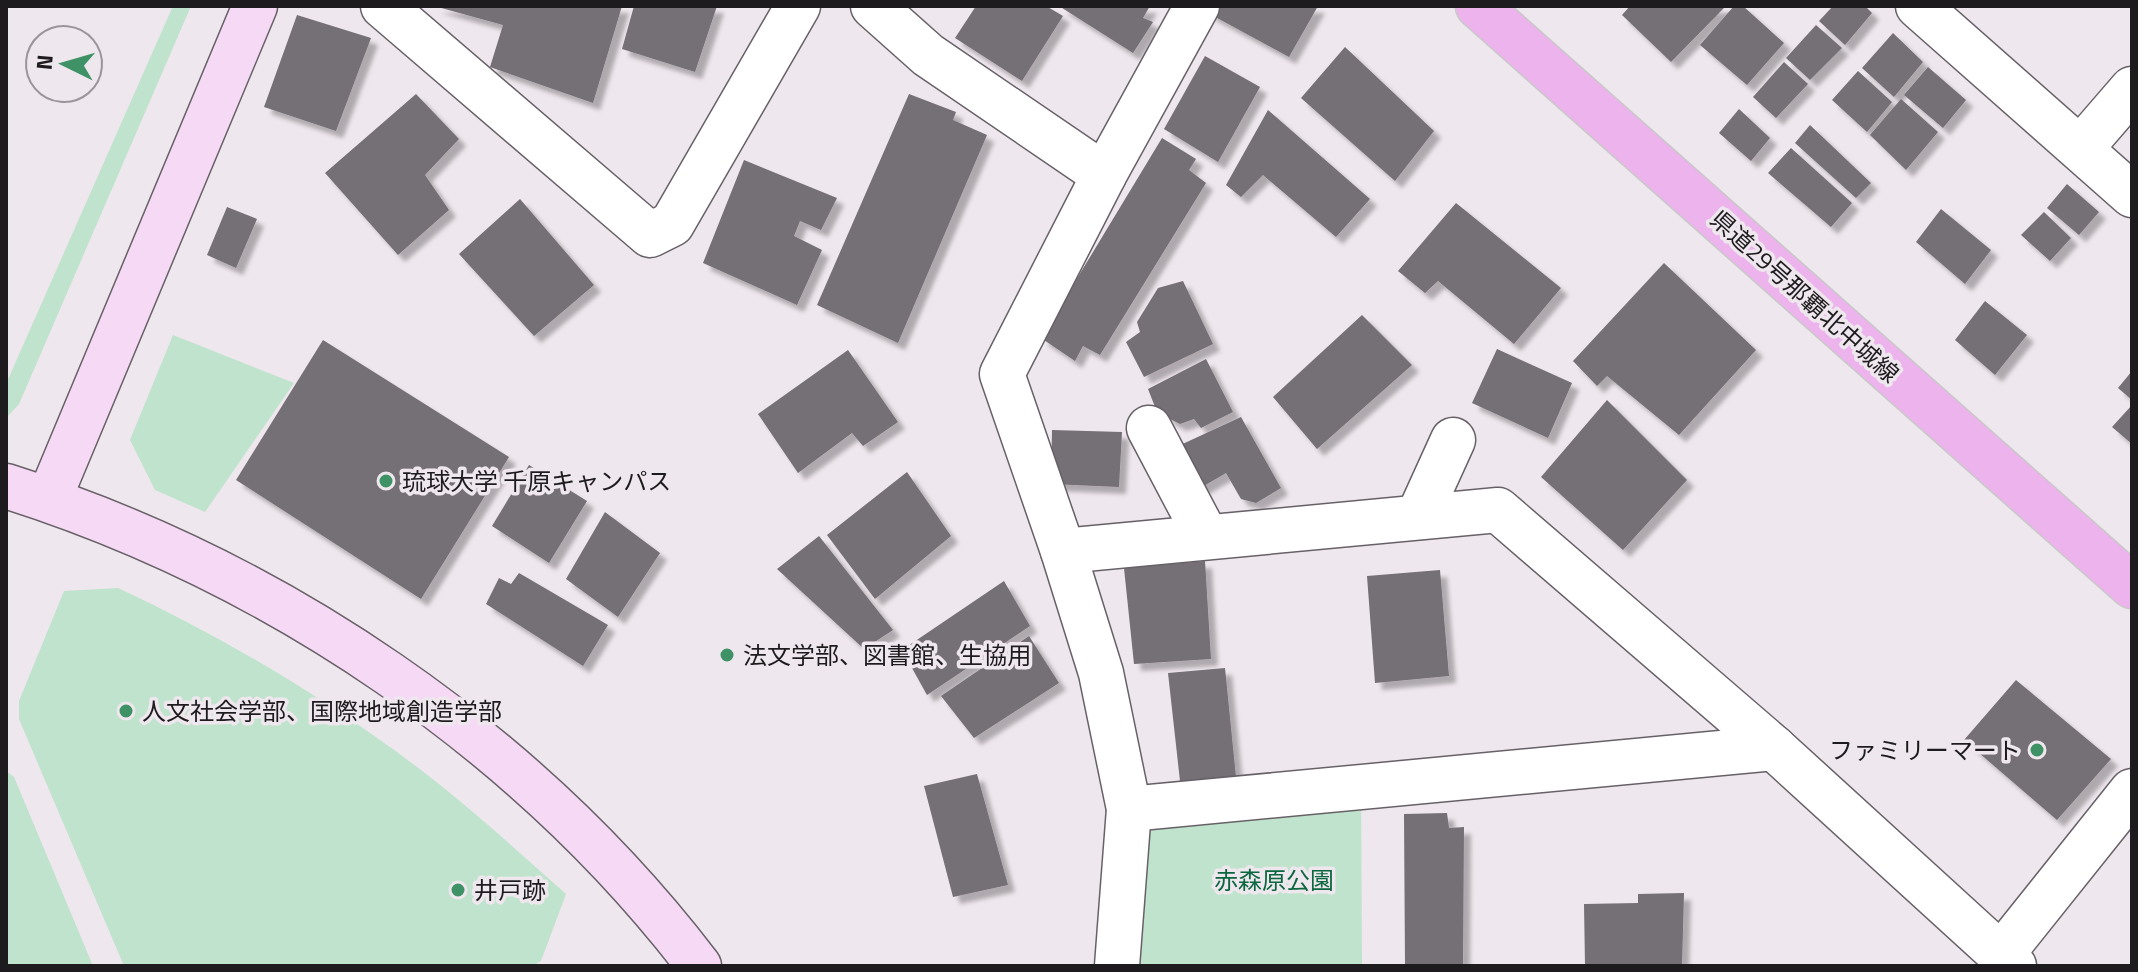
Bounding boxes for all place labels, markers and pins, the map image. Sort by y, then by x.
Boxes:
place label: 琉球大学 千原キャンパス [402,463,671,499]
marker: 琉球大学 千原キャンパス [377,472,395,490]
place label: 法文学部、図書館、生協用 [743,637,1031,673]
marker: 法文学部、図書館、生協用 [718,646,736,664]
place label: 人文社会学部、国際地域創造学部 [142,693,502,729]
marker: 人文社会学部、国際地域創造学部 [117,702,135,720]
place label: ファミリーマート [1829,732,2021,768]
marker: ファミリーマート [2028,741,2046,759]
place label: 井戸跡 [474,872,546,908]
marker: 井戸跡 [449,881,467,899]

